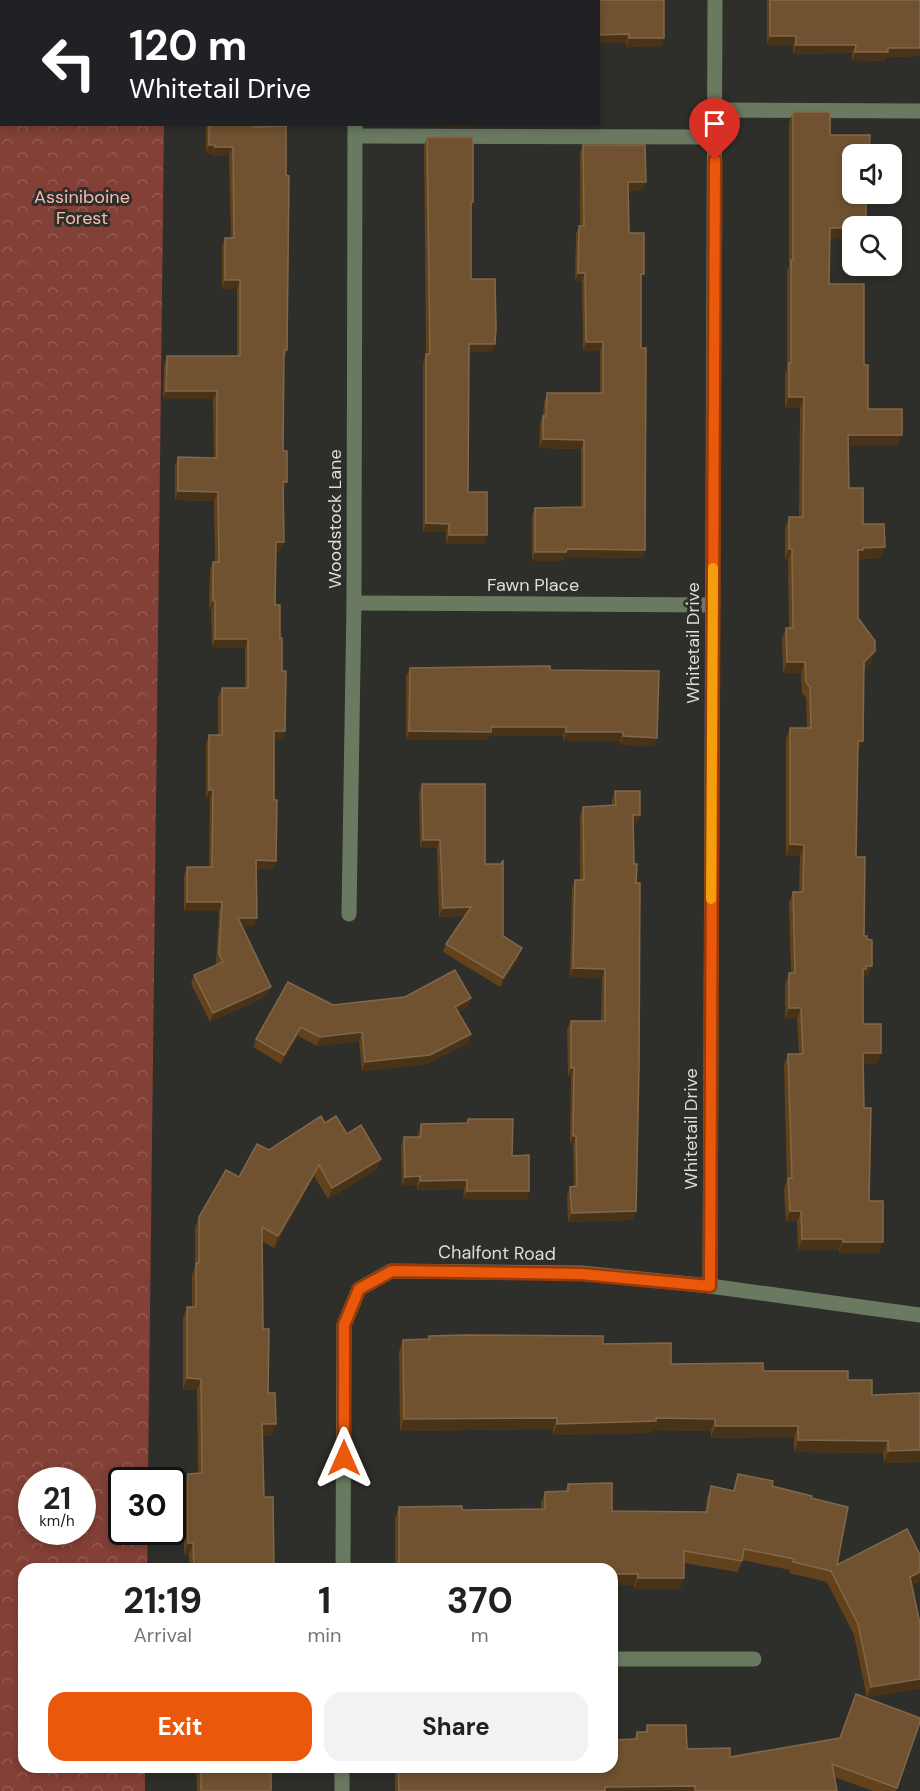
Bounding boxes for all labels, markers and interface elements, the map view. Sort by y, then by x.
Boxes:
text: 120 m [129,18,247,73]
icon: left [30,24,108,102]
text: Whitetail Drive [129,71,311,106]
pin [689,98,740,160]
icon: arrive [698,107,731,140]
map controls [842,144,902,276]
button: sound [842,144,902,204]
park label: Assiniboine Forest [34,185,130,230]
button: search [842,216,902,276]
street label: Woodstock Lane [323,449,347,589]
street label: Fawn Place [487,573,579,597]
street label: Whitetail Drive [681,582,705,704]
street label: Whitetail Drive [679,1068,703,1190]
street label: Chalfont Road [438,1240,556,1266]
position arrow [312,1426,376,1490]
speed limit sign: 30 [108,1467,186,1545]
text: 21 [43,1479,71,1518]
text: km/h [39,1511,75,1531]
text: 21:19 [123,1577,202,1624]
text: 1 [318,1577,331,1624]
text: 370 [447,1577,513,1624]
text: Arrival [134,1622,192,1648]
text: min [307,1622,342,1648]
text: m [471,1622,489,1648]
button: Exit [48,1692,312,1761]
button: Share [324,1692,588,1761]

